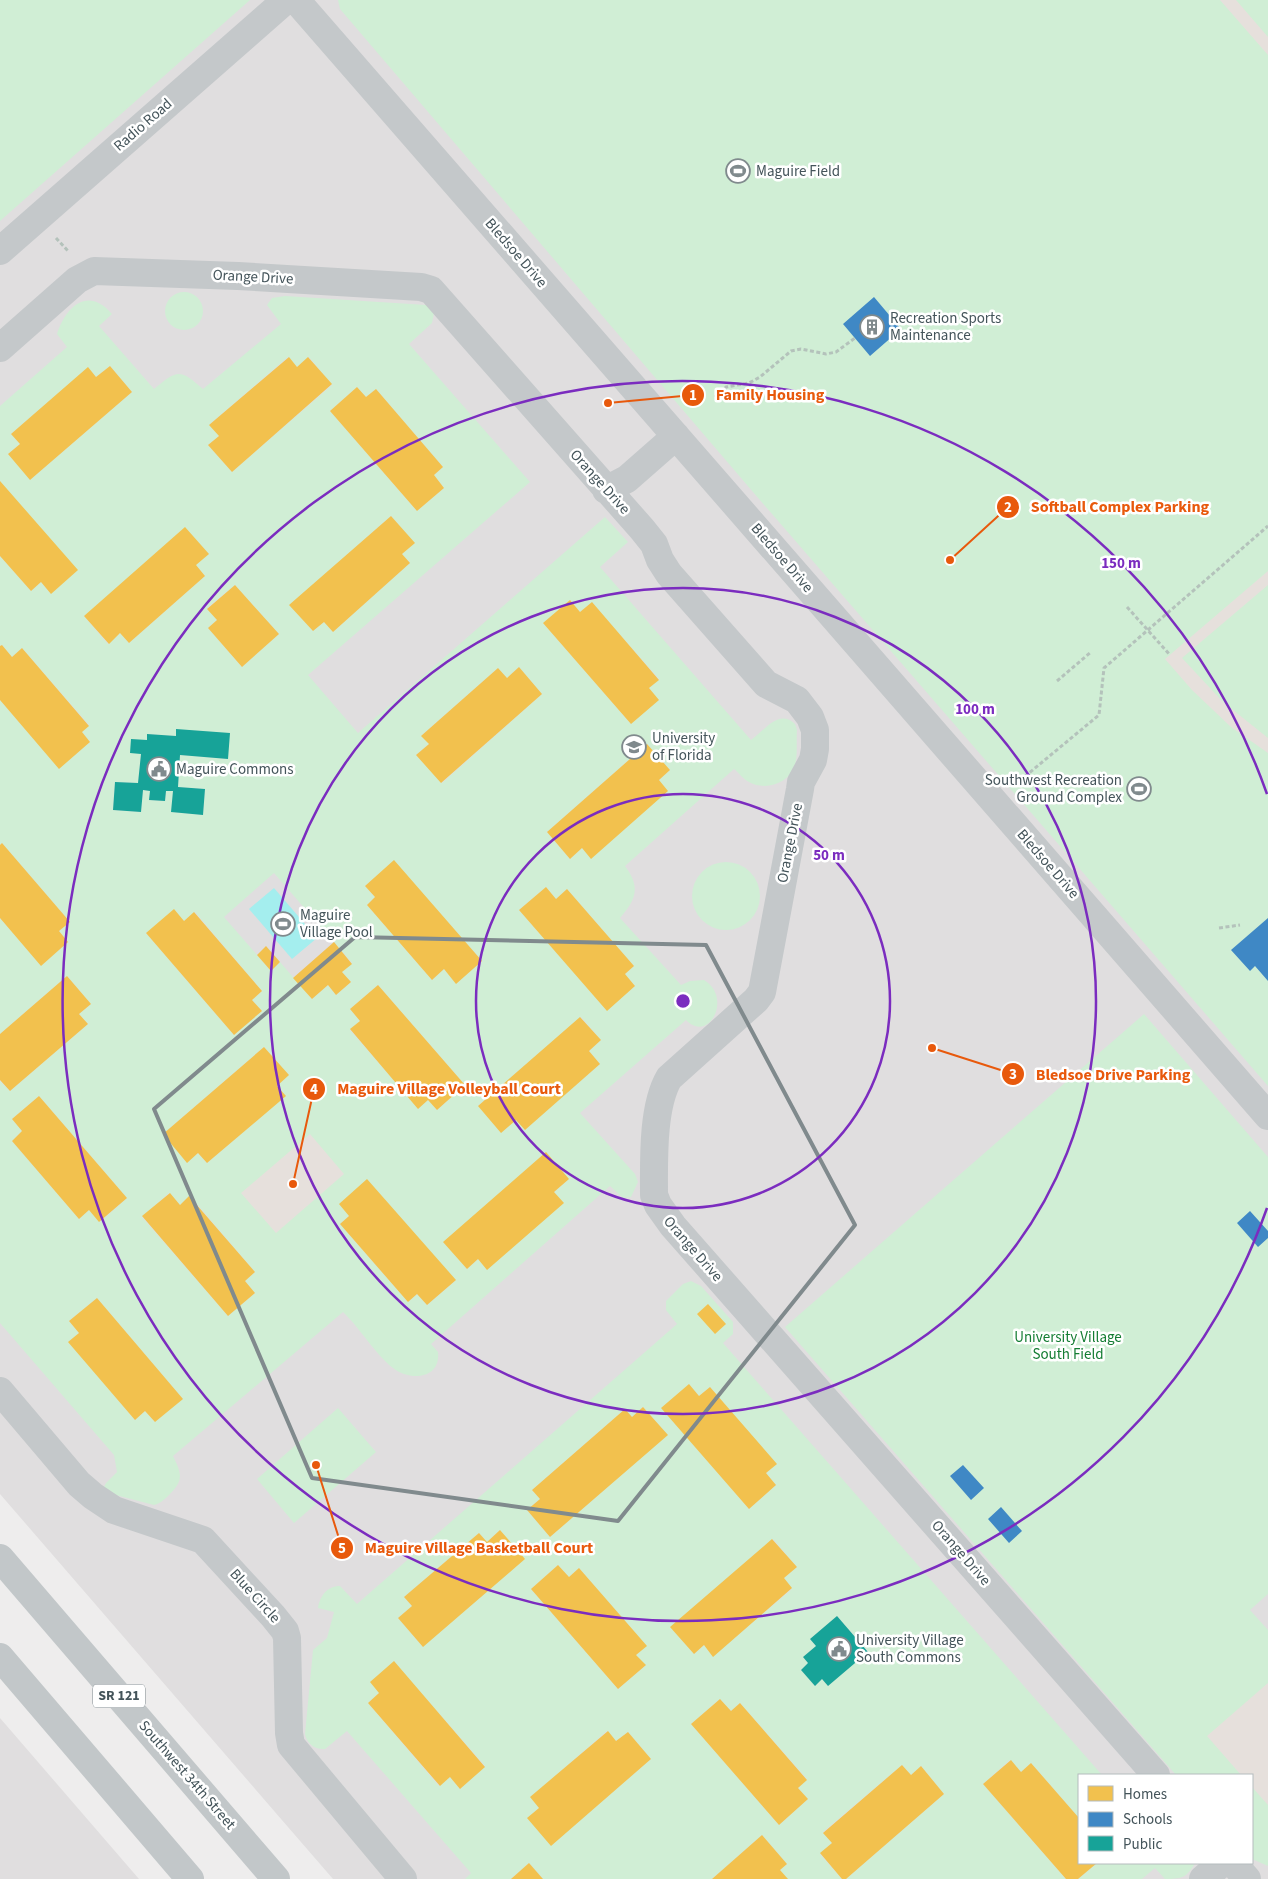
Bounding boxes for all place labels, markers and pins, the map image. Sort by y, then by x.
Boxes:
sports icon: Maguire Field [725,158,751,184]
place label: Maguire Field [756,161,840,182]
place label: Recreation Sports Maintenance [890,308,1001,346]
building icon: Recreation Sports Maintenance [859,314,885,340]
callout: Family Housing [680,379,834,410]
callout: Softball Complex Parking [996,491,1219,522]
place label: University of Florida [652,728,715,766]
school or university icon: University of Florida [621,734,647,760]
public building icon: Maguire Commons [146,756,172,782]
place label: Maguire Commons [176,759,294,780]
place label: Southwest Recreation Ground Complex [985,770,1122,808]
sports icon: Southwest Recreation Ground Complex [1126,776,1152,802]
place label: Maguire Village Pool [300,905,373,943]
sports icon: Maguire Village Pool [270,911,296,937]
centre of rings [674,992,692,1010]
callout: Bledsoe Drive Parking [1001,1059,1200,1090]
callout: Maguire Village Volleyball Court [302,1073,570,1104]
callout: Maguire Village Basketball Court [330,1532,603,1563]
place label: University Village South Commons [856,1630,964,1668]
public building icon: University Village South Commons [826,1636,852,1662]

